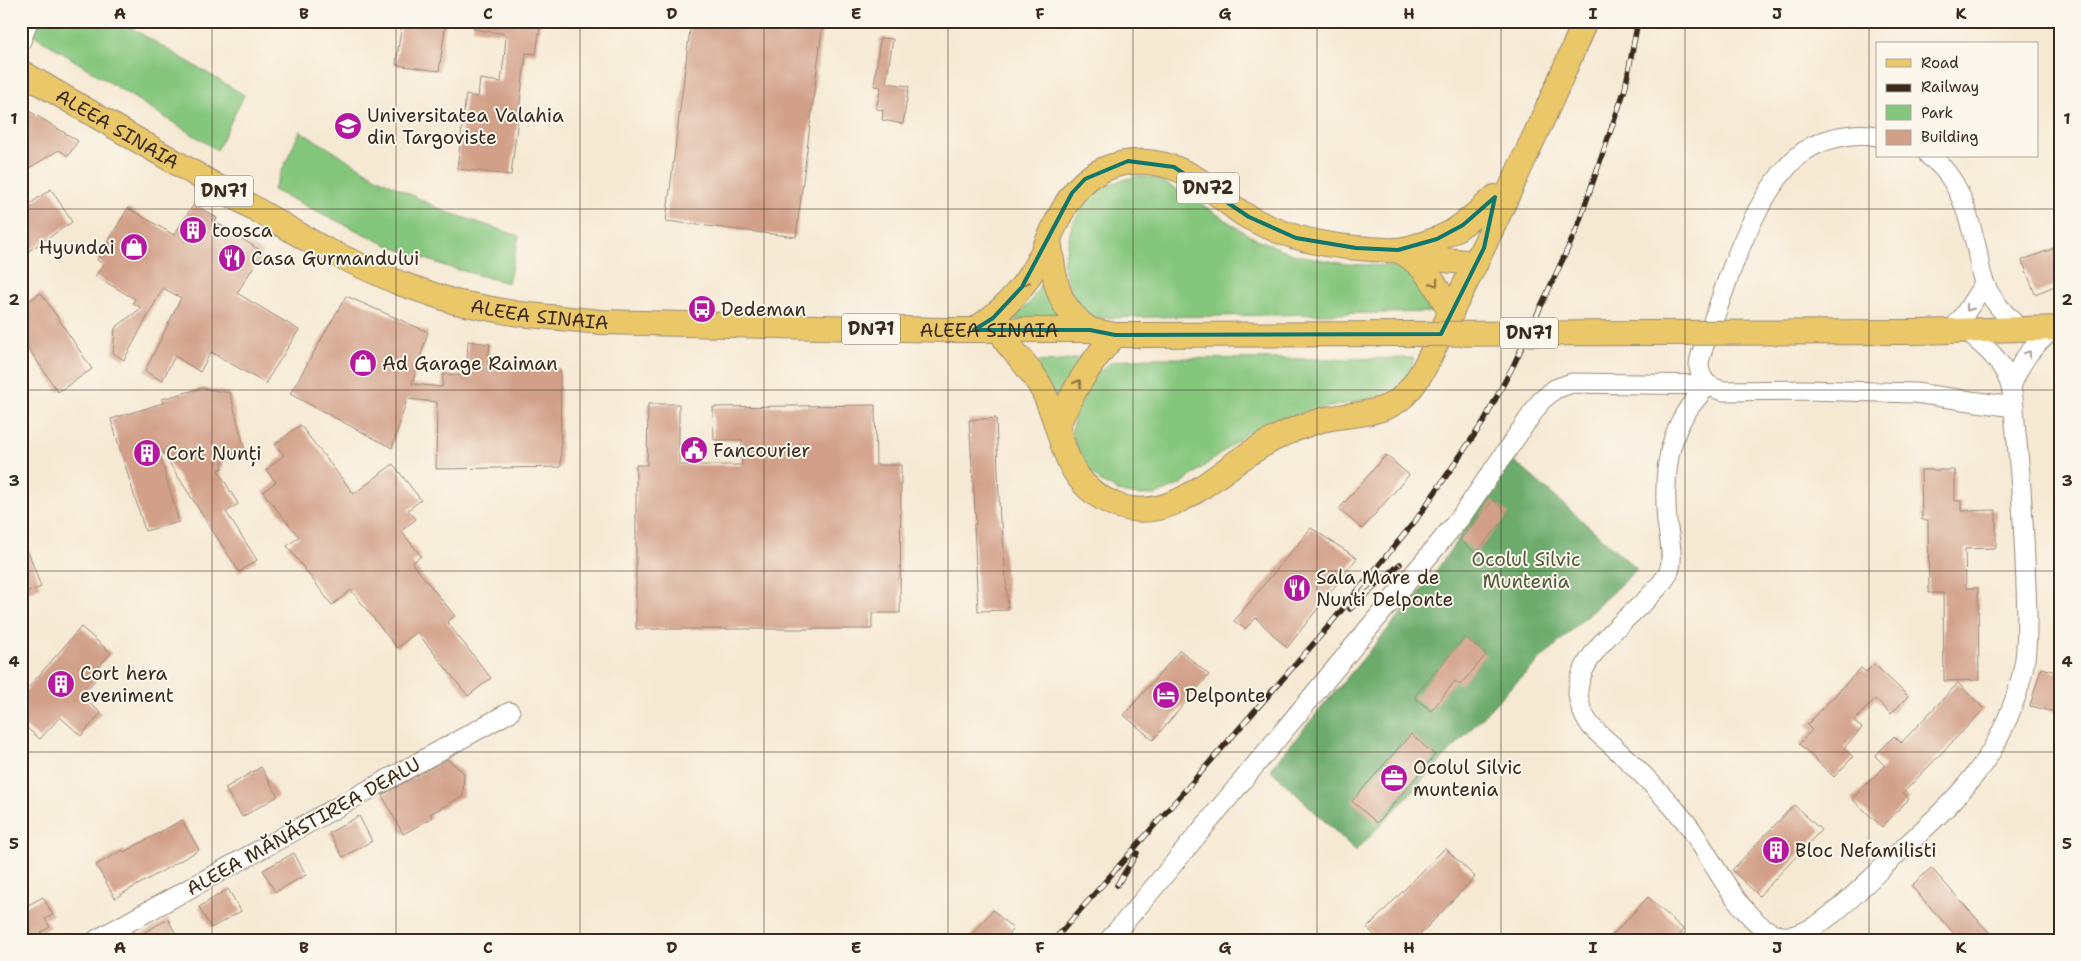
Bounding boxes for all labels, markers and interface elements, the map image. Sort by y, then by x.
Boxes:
text: A [114,3,126,24]
text: B [299,3,309,24]
text: C [483,3,493,24]
text: D [666,3,678,24]
text: E [851,3,861,24]
text: F [1035,3,1045,24]
text: G [1219,3,1232,24]
text: H [1403,3,1415,24]
text: I [1589,3,1598,24]
text: J [1772,3,1782,24]
text: K [1956,3,1967,24]
legend [1876,42,2038,158]
text: Road [1921,53,1959,73]
text: Railway [1921,77,1979,97]
street label: ALEEA SINAIA [51,83,184,175]
place label: Universitatea Valahia din Targoviste [367,103,564,150]
text: Park [1921,103,1953,123]
text: 1 [10,108,18,129]
text: 1 [2063,108,2071,129]
school or university icon: Universitatea Valahia din Targoviste [333,111,363,141]
text: Building [1921,127,1978,147]
road number: DN72 [1177,172,1239,204]
road number: DN71 [195,176,253,207]
building icon: toosca [178,215,208,245]
place label: toosca [212,218,273,243]
shop icon: Hyundai [119,232,149,262]
place label: Hyundai [39,235,115,260]
restaurant icon: Casa Gurmandului [217,243,247,273]
place label: Casa Gurmandului [251,246,419,271]
one-way arrow [1022,277,1031,286]
one-way arrow [1429,277,1438,287]
text: 2 [8,289,20,310]
text: 2 [2061,289,2073,310]
street label: ALEEA SINAIA [469,293,609,335]
bus stop icon: Dedeman [687,294,717,324]
place label: Dedeman [721,297,806,322]
one-way arrow [1966,303,1975,312]
road number: DN71 [842,314,900,344]
street label: ALEEA SINAIA [919,317,1059,343]
road number: DN71 [1500,317,1558,348]
shop icon: Ad Garage Raiman [348,348,378,378]
one-way arrow [2022,350,2031,360]
place label: Ad Garage Raiman [382,351,558,376]
one-way arrow [1072,380,1082,389]
public building icon: Fancourier [679,435,709,465]
building icon: Cort Nunți [132,438,162,468]
place label: Fancourier [713,438,810,463]
place label: Cort Nunți [166,441,262,467]
text: 3 [8,470,20,491]
text: 3 [2061,470,2073,491]
park label: Ocolul Silvic Muntenia [1472,547,1580,594]
place label: Sala Mare de Nunti Delponte [1316,565,1453,612]
restaurant icon: Sala Mare de Nunti Delponte [1282,573,1312,603]
text: 4 [8,651,20,672]
text: 4 [2061,651,2073,672]
place label: Cort hera eveniment [80,661,174,708]
building icon: Cort hera eveniment [46,669,76,699]
hotel icon: Delponte [1151,680,1181,710]
place label: Delponte [1185,683,1266,708]
street label: ALEEA MĂNĂSTIREA DEALU [181,751,425,901]
place label: Ocolul Silvic muntenia [1413,755,1522,802]
office icon: Ocolul Silvic muntenia [1379,763,1409,793]
text: 5 [9,833,19,854]
text: 5 [2062,833,2072,854]
building icon: Bloc Nefamilisti [1761,835,1791,865]
place label: Bloc Nefamilisti [1795,838,1937,863]
text: A [114,937,126,958]
text: B [299,937,309,958]
text: C [483,937,493,958]
text: D [666,937,678,958]
text: E [851,937,861,958]
text: F [1035,937,1045,958]
text: G [1219,937,1232,958]
text: H [1403,937,1415,958]
text: I [1589,937,1598,958]
text: J [1772,937,1782,958]
text: K [1956,937,1967,958]

